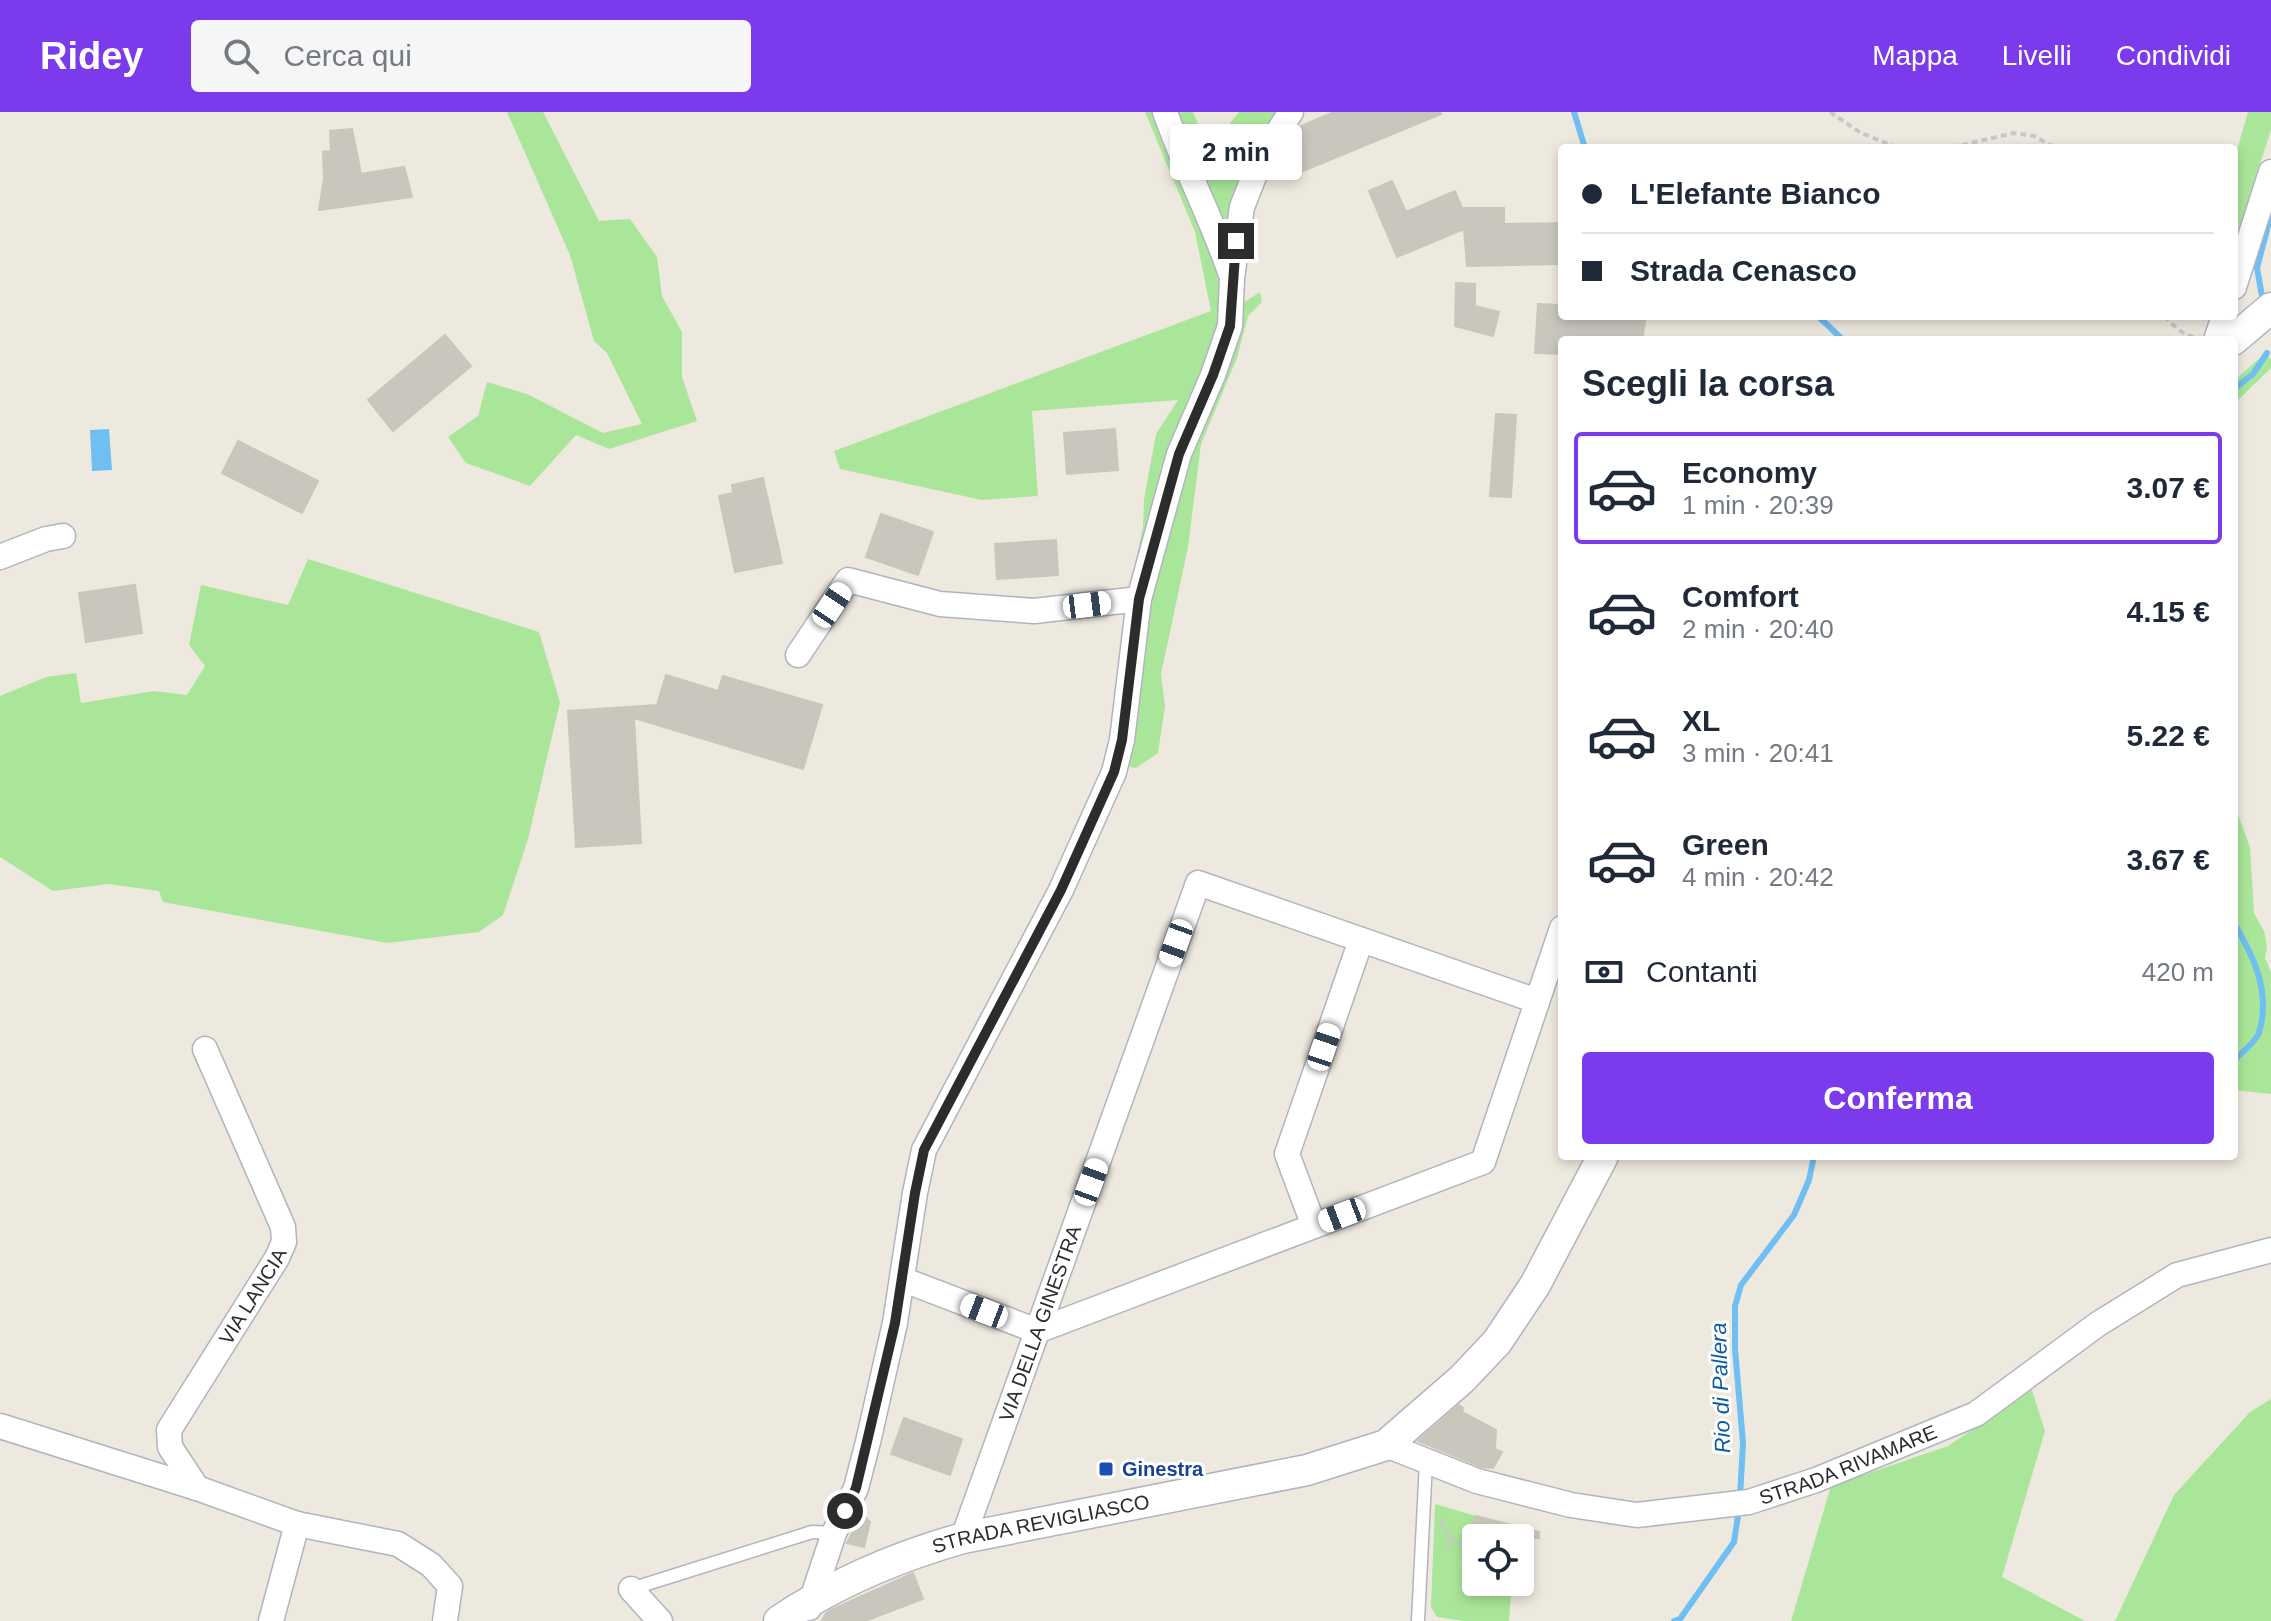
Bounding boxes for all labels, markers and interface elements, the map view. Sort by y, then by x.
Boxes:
search box [191,20,751,92]
icon: search [219,34,263,78]
text: Ridey [40,35,143,77]
text: Cerca qui [283,39,412,72]
text: Mappa [1872,40,1958,71]
text: Livelli [2002,40,2072,71]
text: Condividi [2116,40,2231,71]
callout: 2 min [1170,125,1302,181]
text: 2 min [1202,137,1270,167]
text: L'Elefante Bianco [1630,177,1881,210]
route end [1218,223,1254,259]
text: Strada Cenasco [1630,254,1857,287]
text: Scegli la corsa [1582,363,1834,404]
icon: car [1586,452,1658,524]
text: Economy [1682,456,1817,489]
text: 3.07 € [2127,471,2210,504]
text: 1 min · 20:39 [1682,490,1834,520]
icon: car [1586,576,1658,648]
car [809,578,855,632]
text: Comfort [1682,580,1799,613]
car [1062,590,1112,620]
text: 4.15 € [2127,595,2210,628]
text: 2 min · 20:40 [1682,614,1834,644]
icon: car [1586,700,1658,772]
text: XL [1682,704,1720,737]
text: 5.22 € [2127,719,2210,752]
text: 3 min · 20:41 [1682,738,1834,768]
icon: car [1586,824,1658,896]
text: Green [1682,828,1769,861]
text: 3.67 € [2127,843,2210,876]
text: 4 min · 20:42 [1682,862,1834,892]
car [1157,916,1195,970]
icon: cash [1582,950,1626,994]
text: Contanti [1646,955,1758,988]
text: 420 m [2142,957,2214,987]
car [1305,1020,1343,1074]
button: Conferma [1582,1052,2214,1144]
car [1072,1155,1110,1209]
car [1315,1195,1369,1235]
street label: VIA DELLA GINESTRA [995,1222,1085,1424]
street label: VIA LANCIA [215,1244,291,1348]
car [957,1291,1011,1331]
water label: Rio di Pallera [1706,1322,1735,1454]
street label: STRADA RIVAMARE [1756,1420,1940,1509]
place label: Ginestra [1122,1458,1204,1480]
marker: Ginestra [1097,1460,1115,1478]
street label: STRADA REVIGLIASCO [929,1490,1151,1558]
route start [827,1493,863,1529]
map controls [1462,1524,1534,1596]
button: locate [1462,1524,1534,1596]

